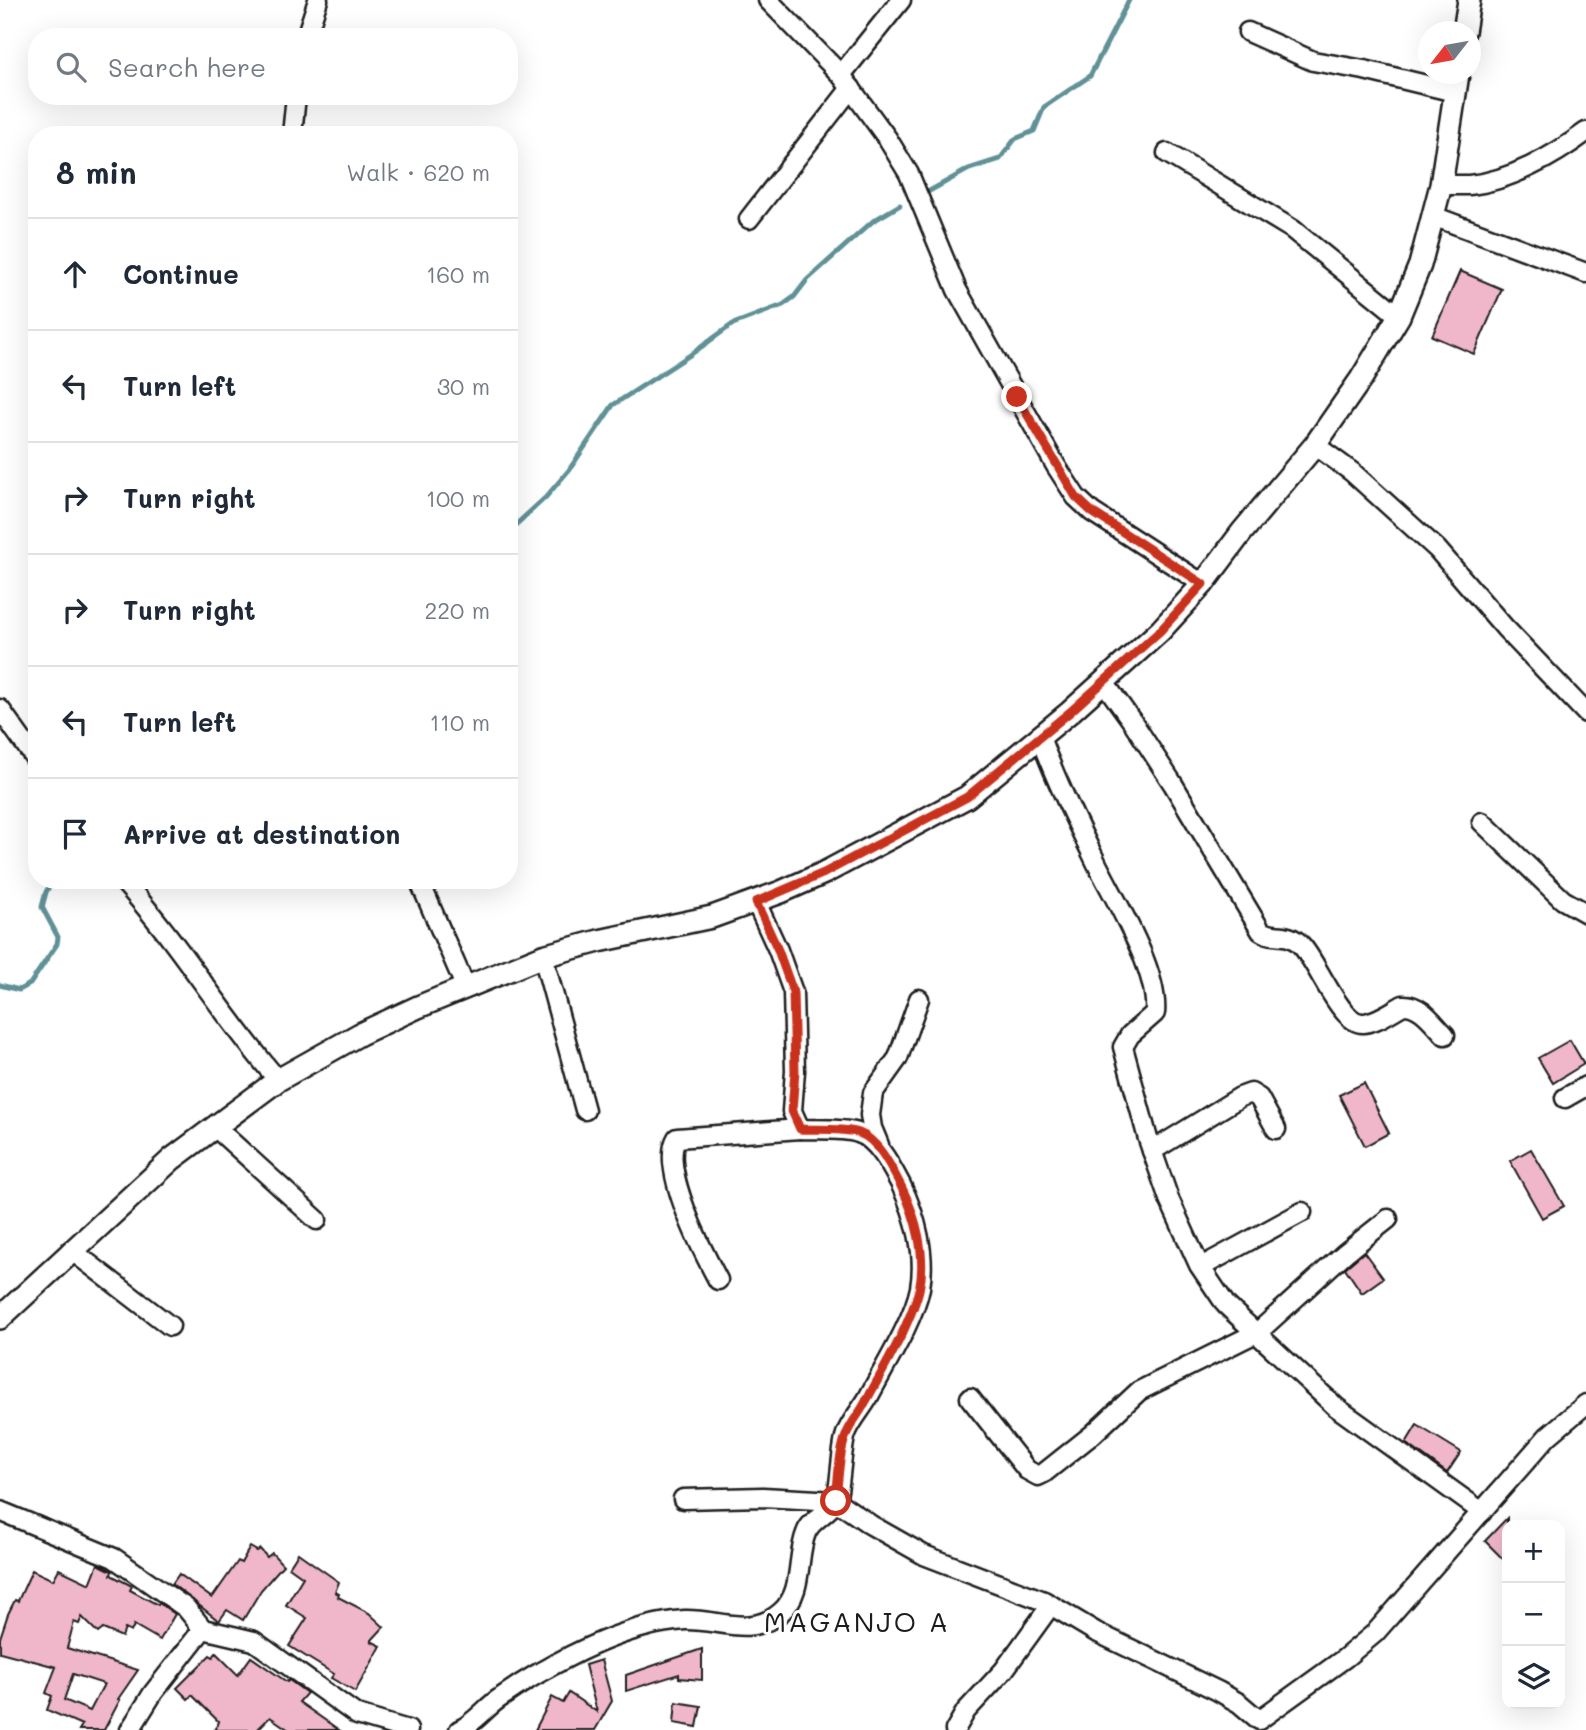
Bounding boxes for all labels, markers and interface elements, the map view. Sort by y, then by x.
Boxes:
north arrow [1418,21,1481,84]
search box [28,28,518,105]
icon: search [52,48,90,86]
text: Search here [108,50,266,84]
text: 8 min [56,152,137,192]
text: Walk · 620 m [346,157,490,187]
icon: ahead [56,255,94,293]
text: Continue [123,257,239,291]
text: 160 m [426,259,490,289]
icon: left [56,367,94,405]
text: Turn left [123,369,236,403]
text: 30 m [437,371,490,401]
route end [1001,381,1032,412]
icon: right [56,479,94,517]
text: Turn right [123,481,256,515]
text: 100 m [426,483,490,513]
icon: right [56,591,94,629]
text: Turn right [123,593,256,627]
text: 220 m [424,595,490,625]
icon: left [56,703,94,741]
text: Turn left [123,705,236,739]
text: 110 m [430,707,490,737]
icon: arrive [56,815,94,853]
text: Arrive at destination [123,817,400,851]
route start [820,1485,851,1516]
map controls [1502,1520,1565,1709]
button: + [1502,1520,1565,1583]
button: − [1502,1583,1565,1646]
district label: MAGANJO A [764,1603,950,1639]
button: layers [1502,1646,1565,1709]

